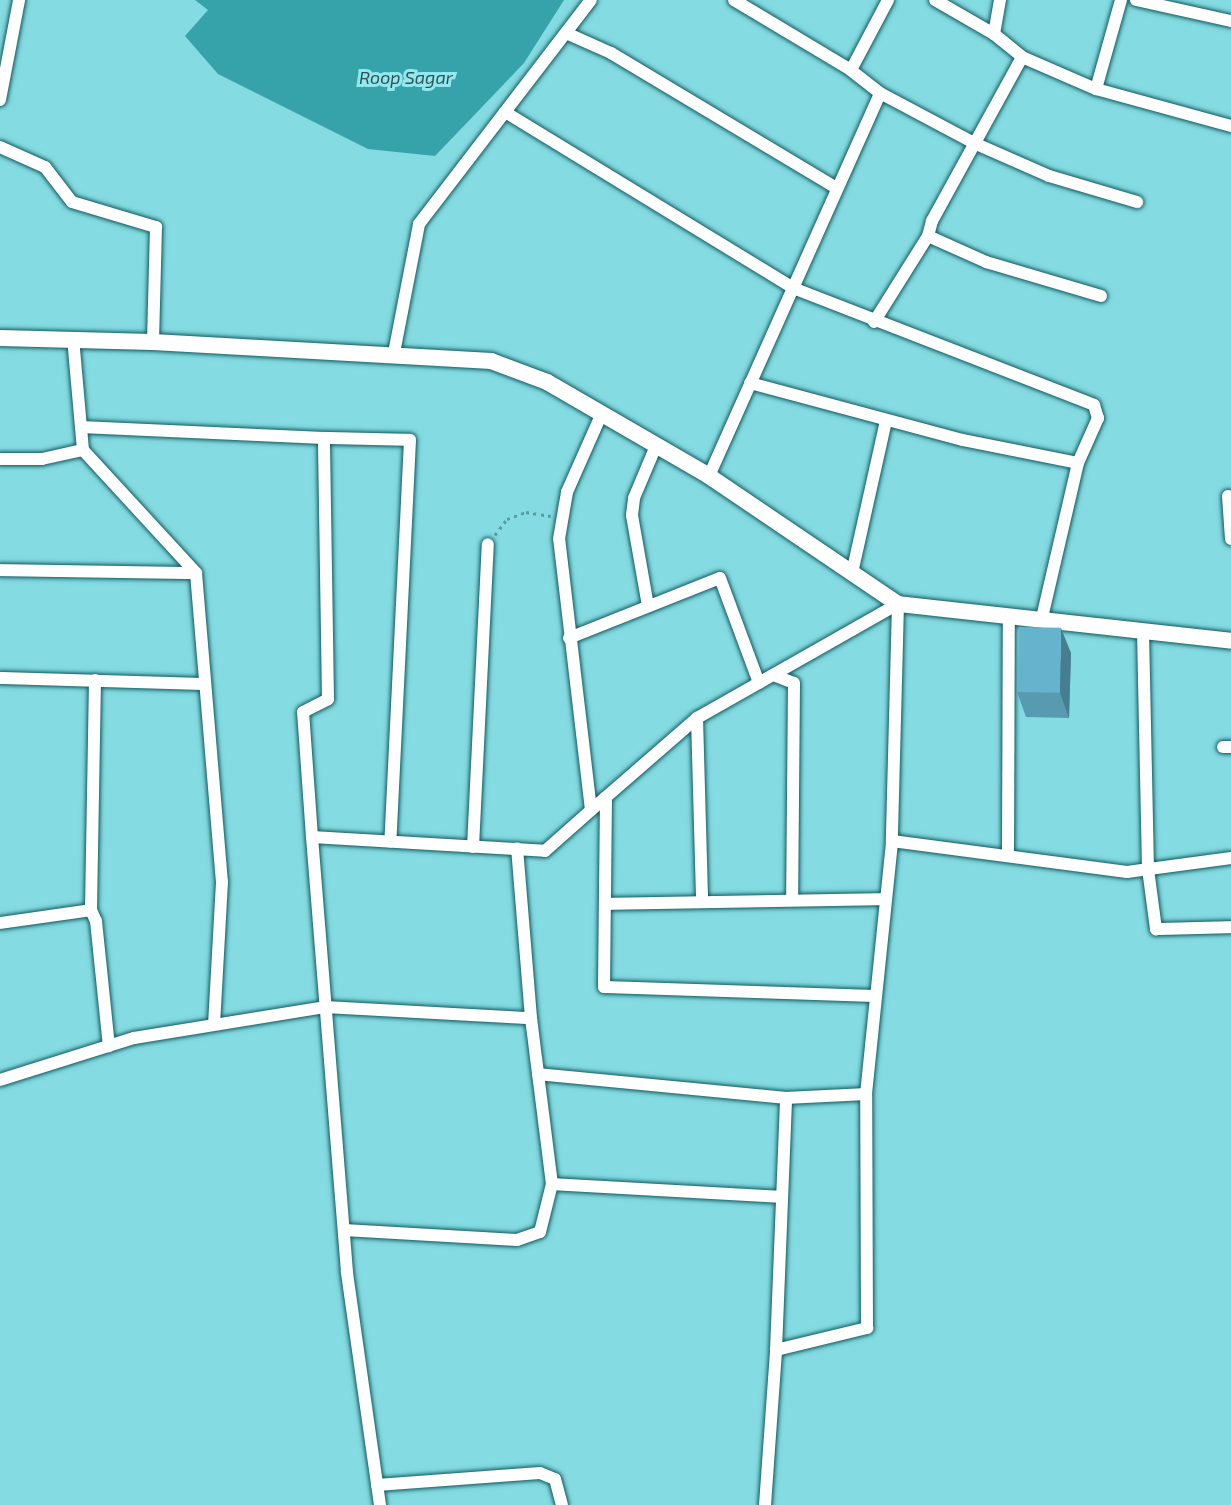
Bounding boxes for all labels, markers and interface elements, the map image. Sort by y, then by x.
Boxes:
water label: Roop Sagar [359,66,453,88]

